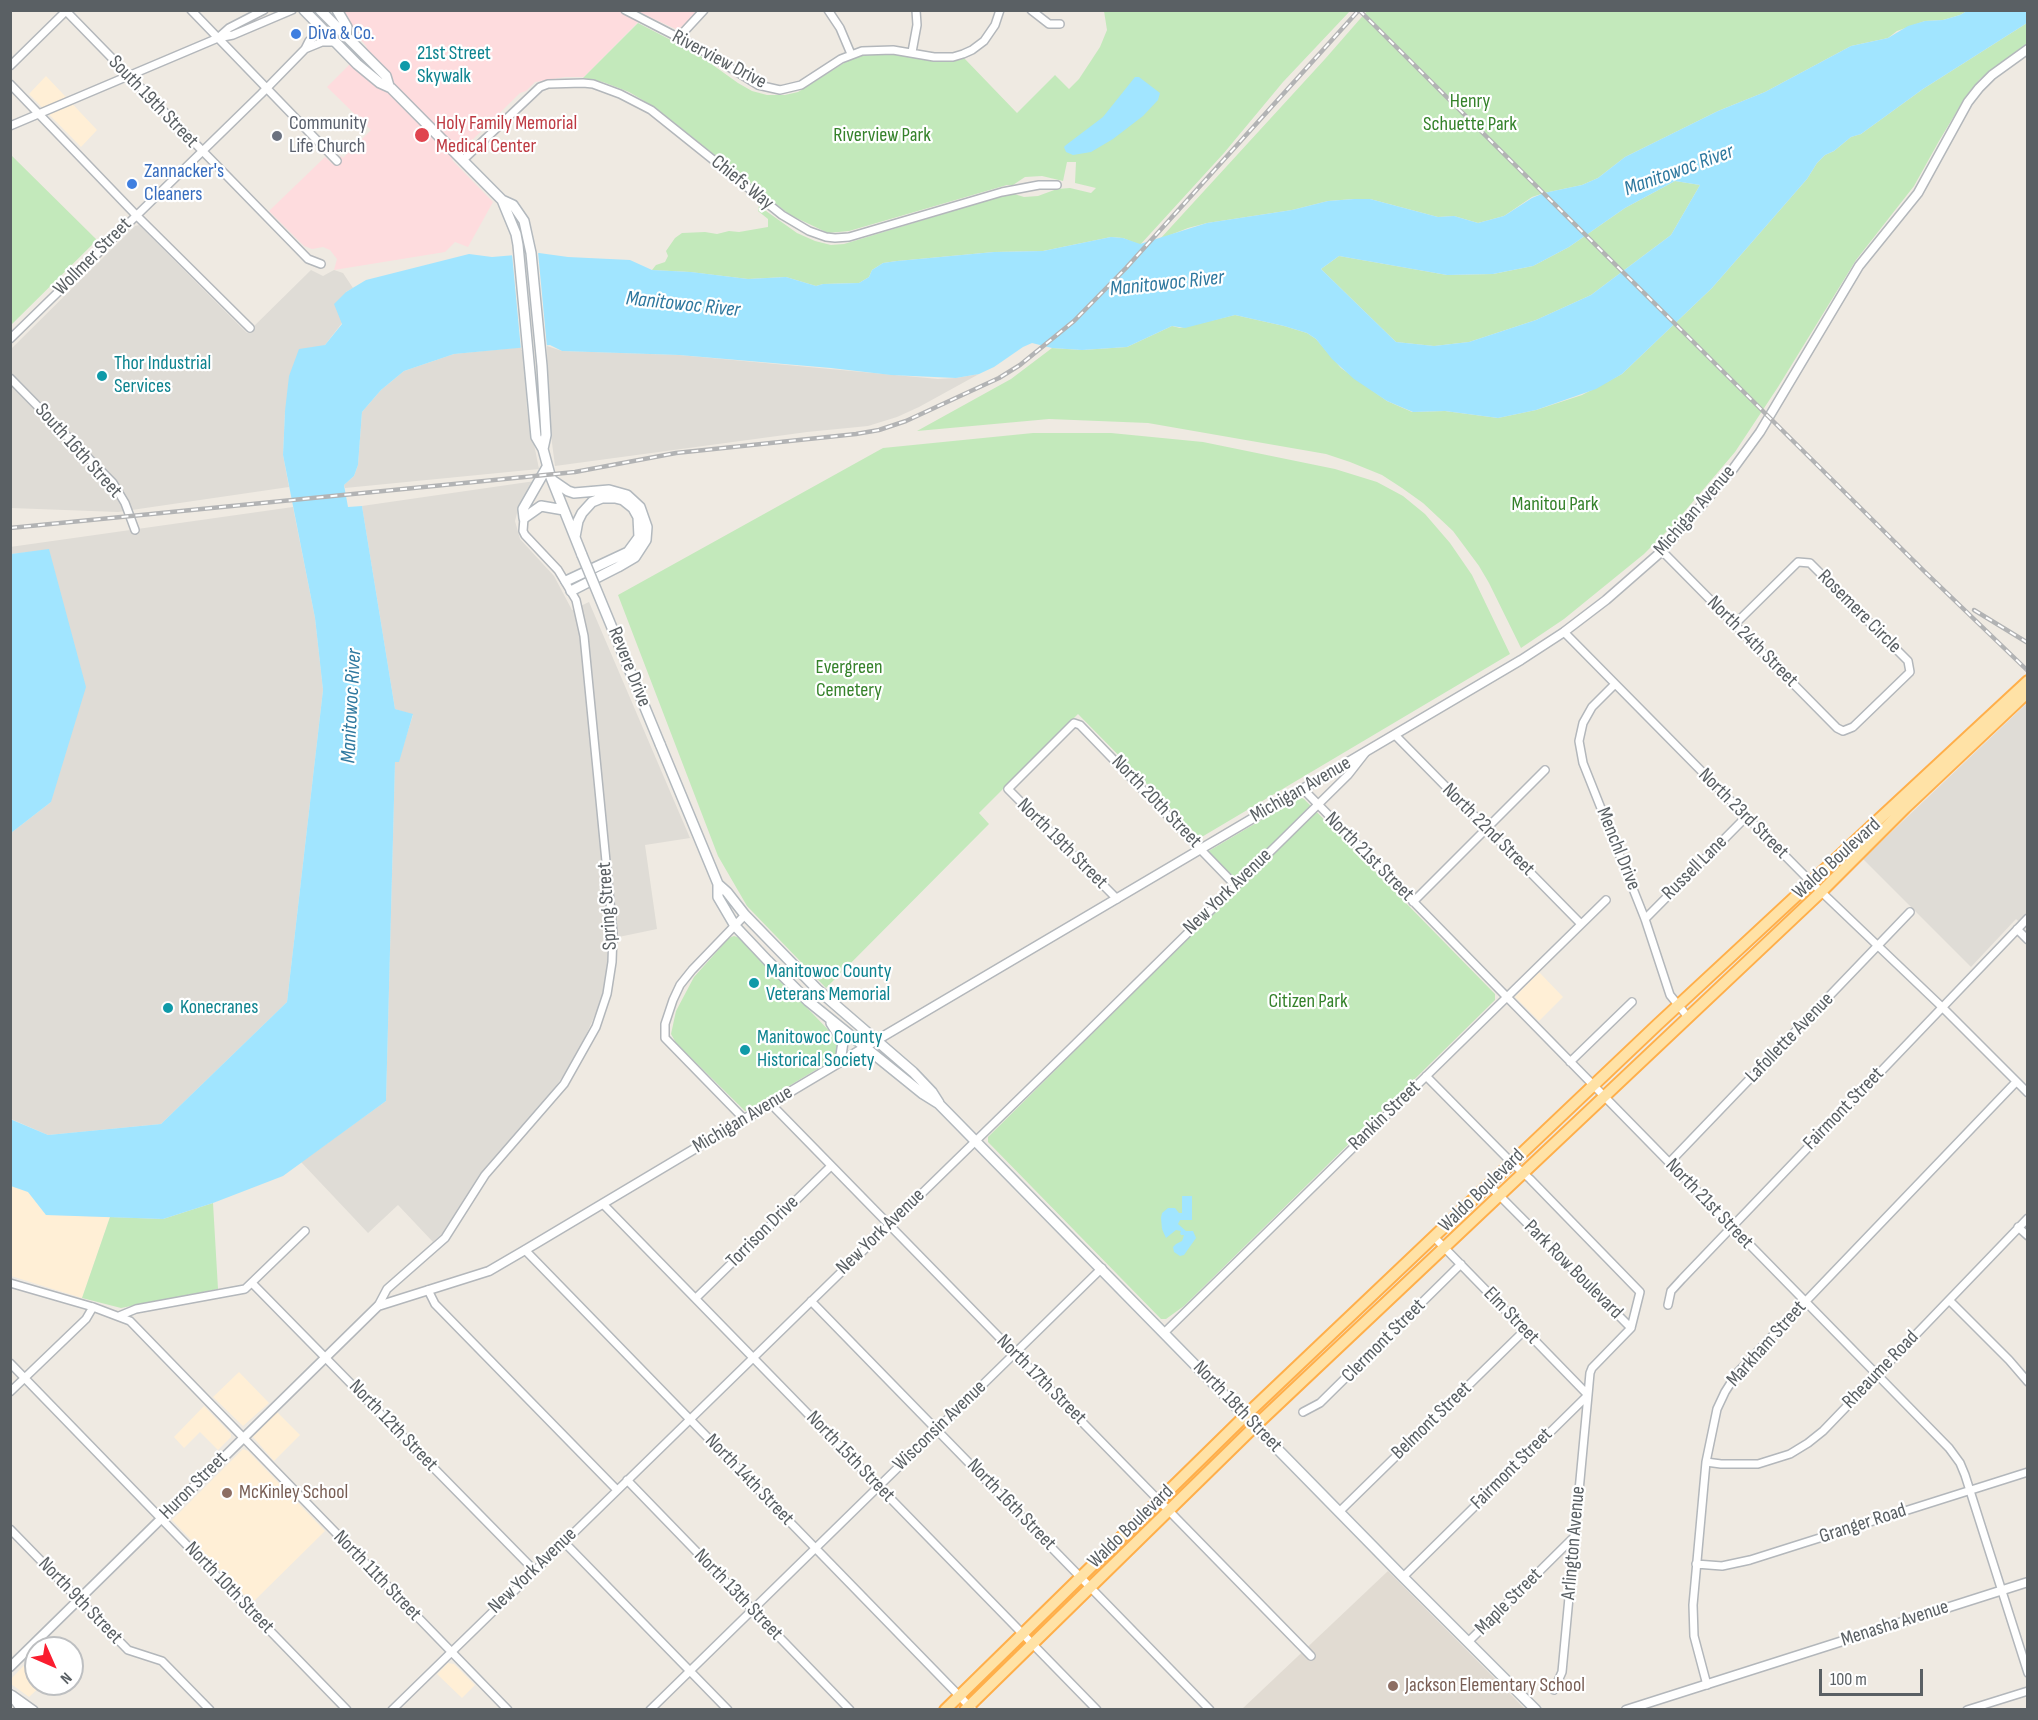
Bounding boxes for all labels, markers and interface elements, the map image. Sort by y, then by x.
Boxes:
place label: Diva & Co. [308,22,375,46]
street label: Riverview Drive [668,25,770,95]
marker: Diva & Co. [289,27,303,41]
place label: 21st Street Skywalk [417,42,491,89]
street label: South 19th Street [103,51,203,153]
marker: 21st Street Skywalk [398,59,412,73]
park label: Henry Schuette Park [1423,90,1517,137]
place label: Community Life Church [289,112,367,159]
place label: Holy Family Memorial Medical Center [436,112,577,159]
park label: Riverview Park [833,124,931,148]
marker: Holy Family Memorial Medical Center [413,126,431,144]
marker: Community Life Church [270,129,284,143]
water label: Manitowoc River [1621,140,1737,202]
street label: Chiefs Way [706,150,778,216]
place label: Zannacker's Cleaners [144,160,224,207]
marker: Zannacker's Cleaners [125,177,139,191]
street label: Wollmer Street [49,213,137,301]
water label: Manitowoc River [1109,265,1225,303]
water label: Manitowoc River [625,286,741,324]
place label: Thor Industrial Services [114,352,211,399]
marker: Thor Industrial Services [95,369,109,383]
street label: South 16th Street [29,399,127,503]
street label: Michigan Avenue [1649,461,1741,561]
park label: Manitou Park [1512,493,1598,517]
street label: Rosemere Circle [1812,565,1906,659]
street label: North 24th Street [1701,591,1803,693]
street label: Revere Drive [602,624,656,710]
water label: Manitowoc River [336,648,368,764]
park label: Evergreen Cemetery [815,656,883,703]
street label: North 20th Street [1106,751,1206,853]
street label: Michigan Avenue [1247,752,1355,828]
street label: North 23rd Street [1693,764,1793,864]
street label: North 22nd Street [1437,779,1539,881]
street label: North 19th Street [1012,794,1112,894]
street label: Menchl Drive [1591,804,1645,894]
street label: North 21st Street [1319,807,1419,907]
street label: Waldo Boulevard [1788,813,1886,905]
street label: Russell Lane [1657,830,1733,906]
street label: New York Avenue [1179,844,1277,940]
street label: Spring Street [593,861,623,951]
place label: Manitowoc County Veterans Memorial [766,960,891,1007]
marker: Manitowoc County Veterans Memorial [747,976,761,990]
street label: Lafollette Avenue [1741,988,1839,1088]
park label: Citizen Park [1268,990,1348,1014]
place label: Konecranes [180,996,258,1020]
marker: Konecranes [161,1001,175,1015]
place label: Manitowoc County Historical Society [757,1026,882,1073]
marker: Manitowoc County Historical Society [738,1043,752,1057]
street label: Fairmont Street [1799,1063,1889,1155]
street label: Rankin Street [1344,1076,1426,1156]
street label: Michigan Avenue [689,1081,797,1159]
street label: Waldo Boulevard [1434,1144,1530,1238]
street label: North 21st Street [1660,1154,1758,1254]
street label: New York Avenue [832,1184,930,1280]
street label: Torrison Drive [722,1191,804,1273]
street label: Park Row Boulevard [1519,1216,1627,1324]
street label: Elm Street [1478,1282,1544,1350]
street label: Clermont Street [1337,1294,1431,1388]
street label: Markham Street [1722,1296,1812,1392]
street label: Rheaume Road [1838,1326,1924,1414]
street label: North 17th Street [991,1330,1091,1430]
street label: North 18th Street [1187,1356,1287,1458]
street label: North 12th Street [343,1375,443,1477]
street label: Wisconsin Avenue [888,1376,992,1476]
street label: Belmont Street [1387,1377,1477,1465]
street label: North 15th Street [801,1406,899,1508]
street label: Fairmont Street [1466,1423,1558,1515]
street label: North 14th Street [699,1429,799,1531]
street label: Huron Street [155,1447,233,1525]
street label: North 16th Street [961,1454,1061,1556]
street label: Waldo Boulevard [1083,1480,1179,1574]
place label: McKinley School [239,1481,348,1505]
street label: Arlington Avenue [1557,1485,1591,1601]
marker: McKinley School [220,1486,234,1500]
street label: Granger Road [1817,1499,1909,1549]
street label: New York Avenue [484,1523,582,1619]
street label: North 11th Street [328,1526,426,1626]
street label: North 10th Street [179,1537,279,1639]
street label: North 13th Street [688,1544,788,1646]
street label: North 9th Street [33,1553,127,1649]
street label: Maple Street [1470,1563,1548,1641]
street label: Menasha Avenue [1838,1595,1952,1653]
north arrow [24,1636,84,1696]
scale bar [1822,1657,1926,1695]
text: N [56,1668,75,1687]
text: 100 m [1830,1669,1867,1690]
place label: Jackson Elementary School [1405,1674,1585,1698]
marker: Jackson Elementary School [1386,1679,1400,1693]

